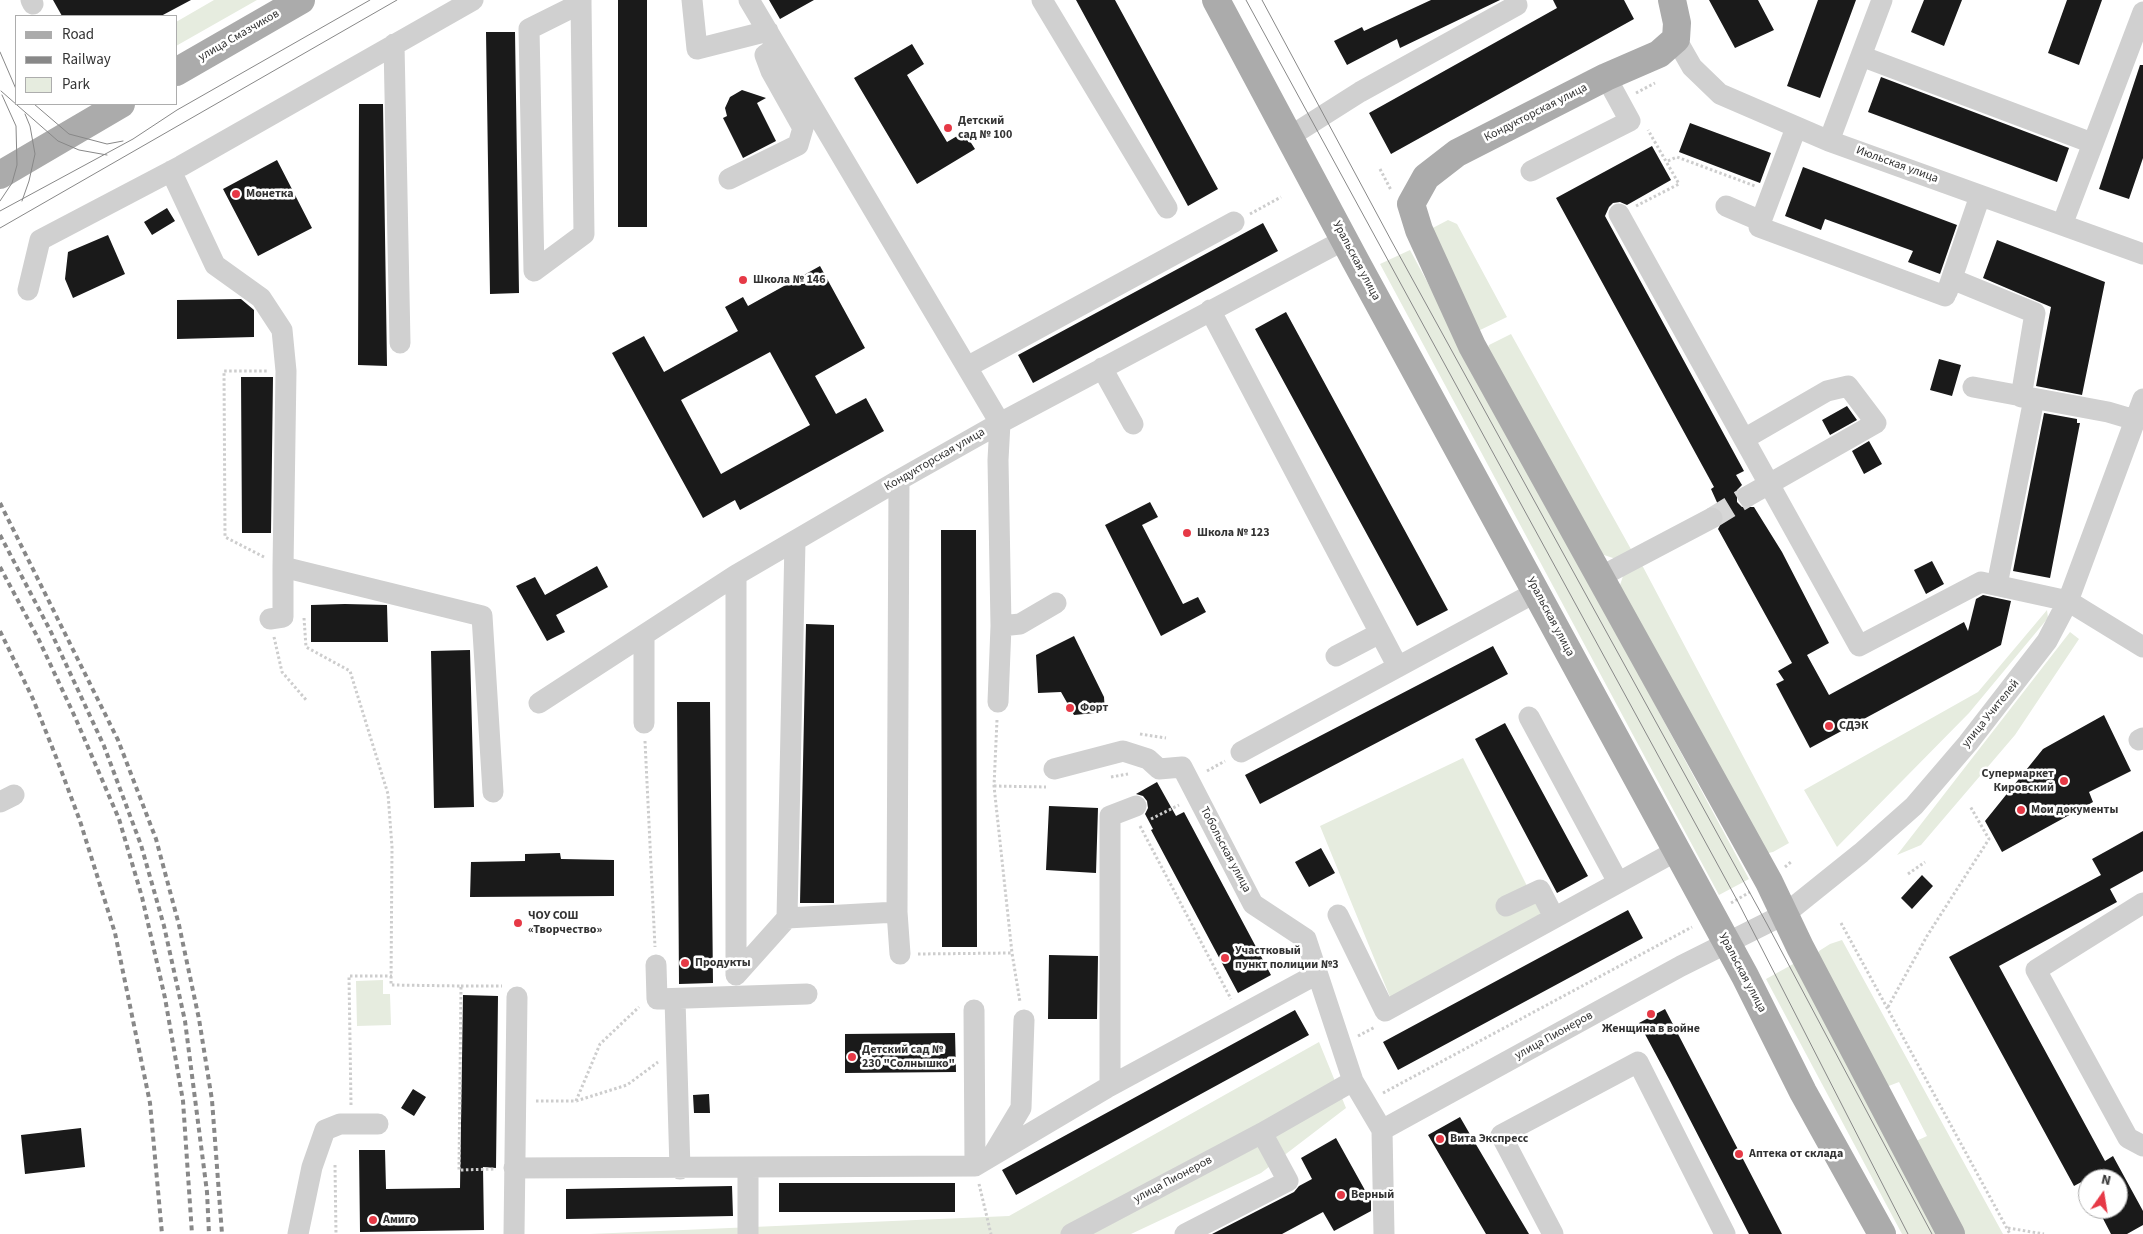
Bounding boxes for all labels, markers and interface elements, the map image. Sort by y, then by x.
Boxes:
street label: улица Смазчиков [196,7,282,65]
legend [15,15,178,105]
text: Road [62,24,94,45]
text: Railway [62,49,111,70]
text: Park [62,74,90,95]
street label: Кондукторская улица [1482,81,1590,145]
place label: Детский сад № 100 [958,114,1012,142]
marker: Детский сад № 100 [942,122,954,134]
street label: Июльская улица [1854,143,1940,187]
place label: Монетка [246,187,294,201]
marker: Монетка [230,188,242,200]
street label: Уральская улица [1329,219,1383,303]
place label: Школа № 146 [753,273,825,287]
marker: Школа № 146 [737,274,749,286]
street label: Кондукторская улица [882,425,988,495]
place label: Школа № 123 [1197,526,1269,540]
marker: Школа № 123 [1181,527,1193,539]
street label: Уральская улица [1523,575,1577,659]
street label: улица Учителей [1959,677,2023,751]
place label: Форт [1080,701,1108,715]
marker: Форт [1064,702,1076,714]
place label: СДЭК [1839,719,1868,733]
marker: СДЭК [1823,720,1835,732]
place label: Супермаркет Кировский [1982,767,2054,795]
marker: Супермаркет Кировский [2058,775,2070,787]
place label: Мои документы [2031,803,2118,817]
marker: Мои документы [2015,804,2027,816]
street label: Тобольская улица [1196,805,1254,895]
place label: ЧОУ СОШ «Творчество» [528,909,602,937]
marker: ЧОУ СОШ «Творчество» [512,917,524,929]
street label: Уральская улица [1715,931,1769,1015]
place label: Участковый пункт полиции №3 [1235,944,1339,972]
marker: Участковый пункт полиции №3 [1219,952,1231,964]
place label: Продукты [695,956,751,970]
marker: Продукты [679,957,691,969]
marker: Женщина в войне [1645,1008,1657,1020]
street label: улица Пионеров [1513,1009,1595,1063]
place label: Женщина в войне [1602,1022,1700,1036]
place label: Детский сад № 230 "Солнышко" [862,1043,955,1071]
marker: Детский сад № 230 "Солнышко" [846,1051,858,1063]
place label: Вита Экспресс [1450,1132,1528,1146]
marker: Вита Экспресс [1434,1133,1446,1145]
place label: Аптека от склада [1749,1147,1843,1161]
marker: Аптека от склада [1733,1148,1745,1160]
street label: улица Пионеров [1131,1153,1215,1207]
north arrow [2078,1169,2128,1219]
text: N [2099,1170,2113,1191]
place label: Верный [1351,1188,1394,1202]
marker: Верный [1335,1189,1347,1201]
place label: Амиго [383,1213,416,1227]
marker: Амиго [367,1214,379,1226]

